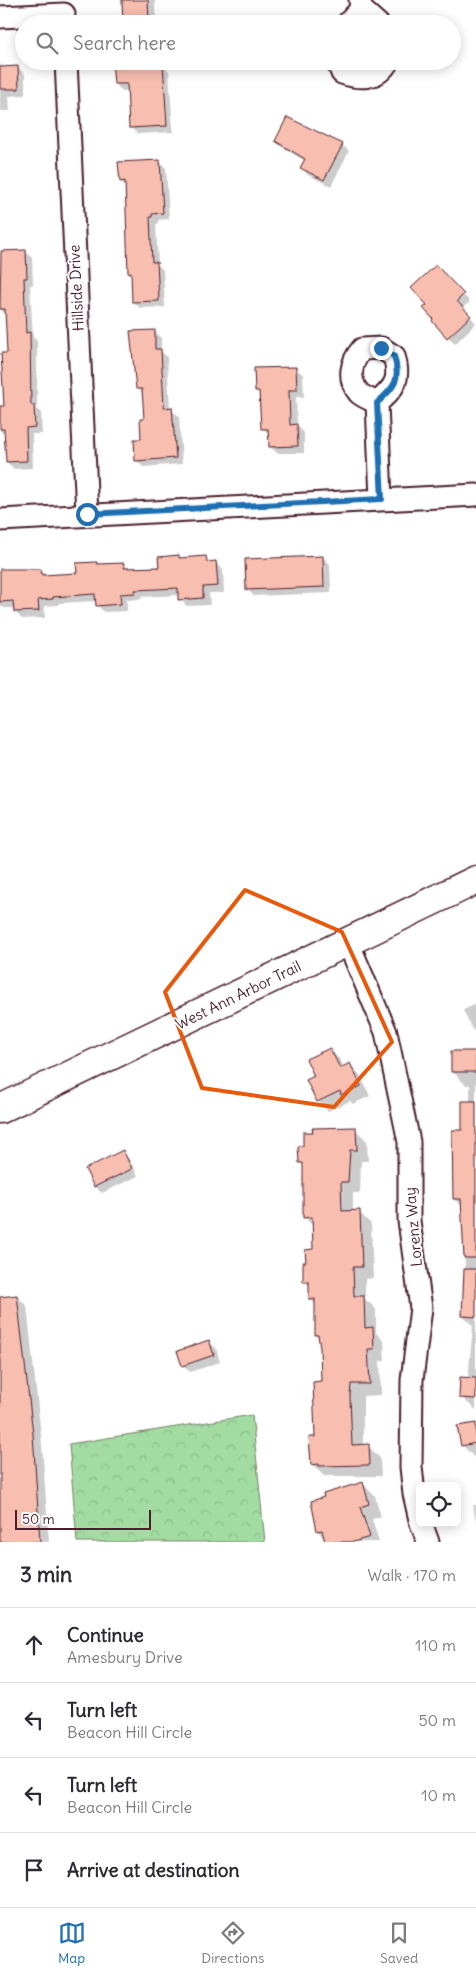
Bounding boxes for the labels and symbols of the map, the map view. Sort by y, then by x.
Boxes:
street label: Hillside Drive [64,244,88,332]
route end [370,337,393,360]
route start [76,503,99,526]
street label: West Ann Arbor Trail [172,956,304,1034]
street label: Lorenz Way [400,1186,426,1268]
scale bar [15,1507,151,1530]

